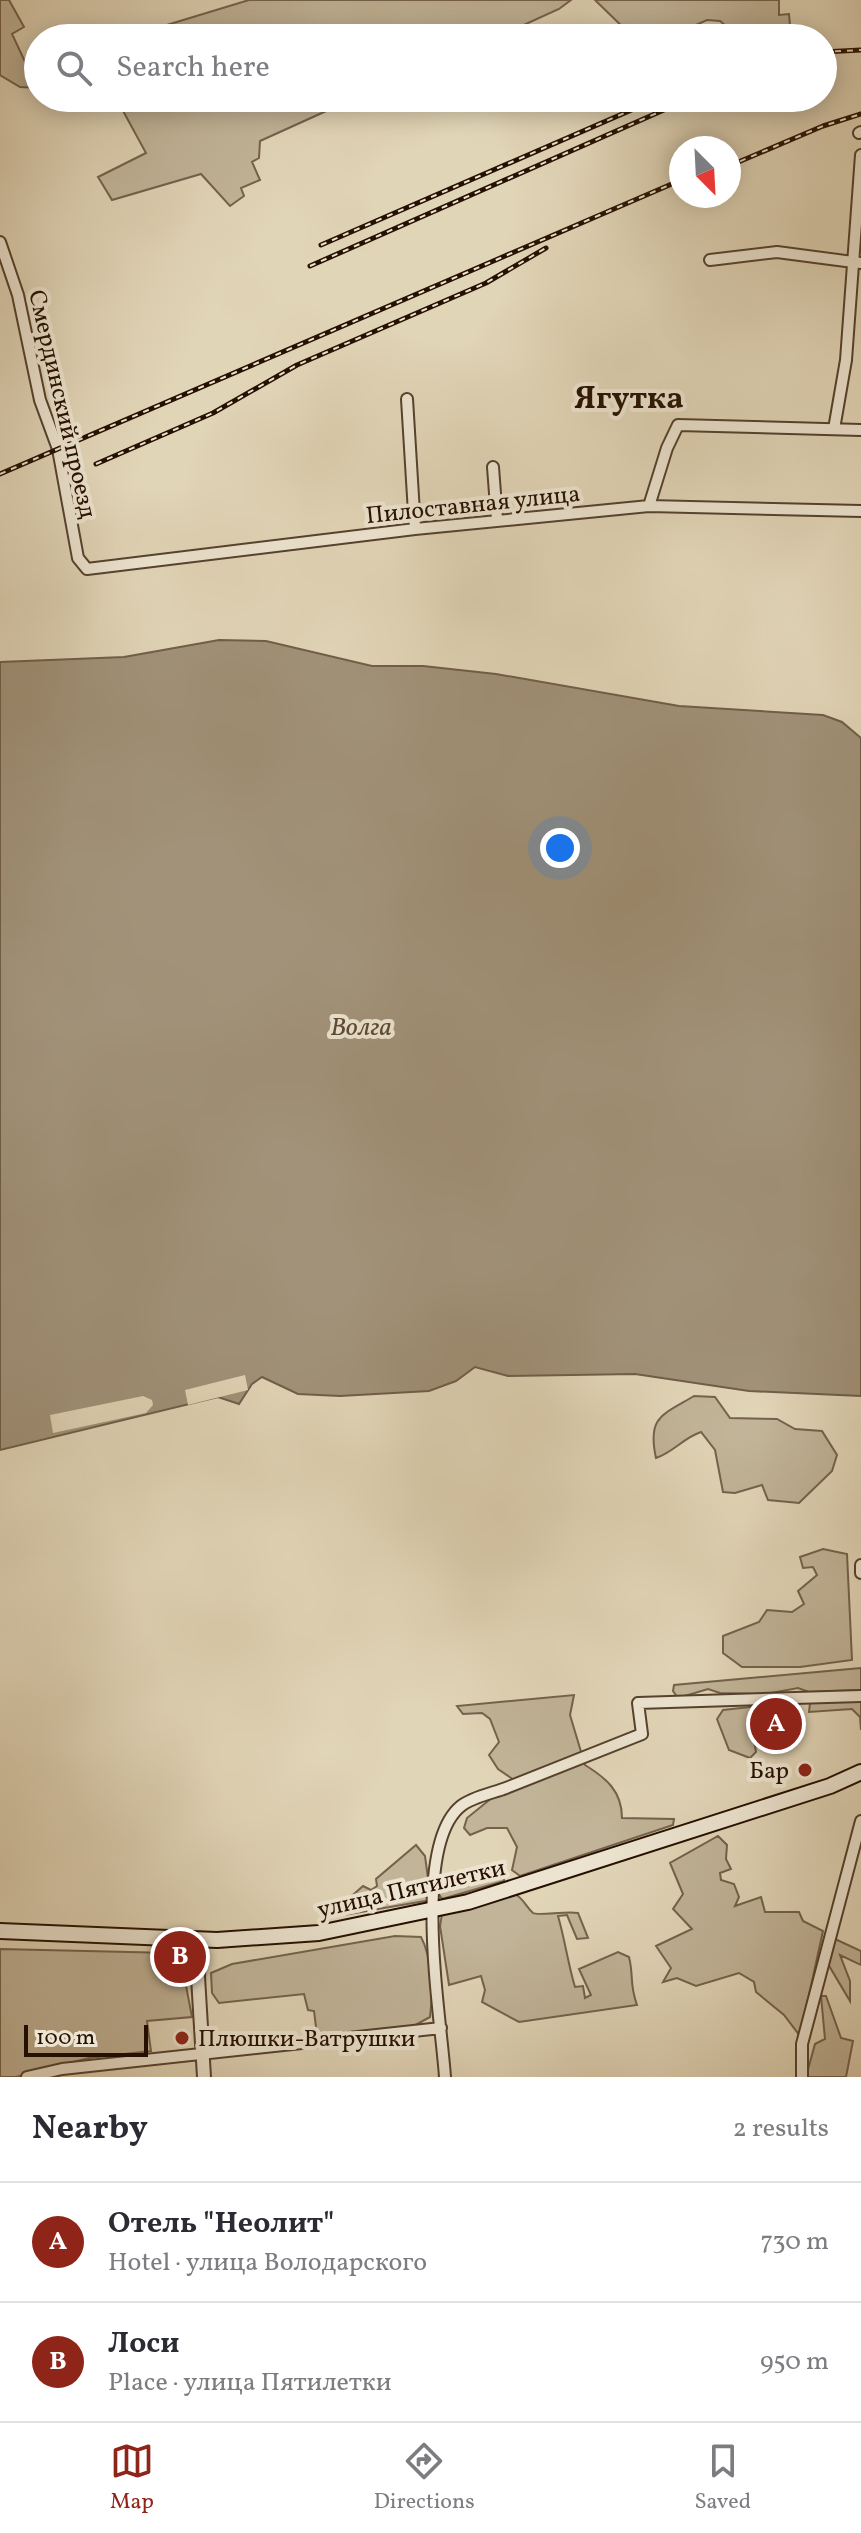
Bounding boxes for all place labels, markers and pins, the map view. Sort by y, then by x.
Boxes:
pin: A [750,1694,802,1754]
place label: Бар [749,1755,789,1789]
marker: Бар [796,1761,814,1779]
pin: B [154,1927,206,1987]
place label: Плюшки-Ватрушки [198,2023,415,2057]
marker: Плюшки-Ватрушки [173,2029,191,2047]

